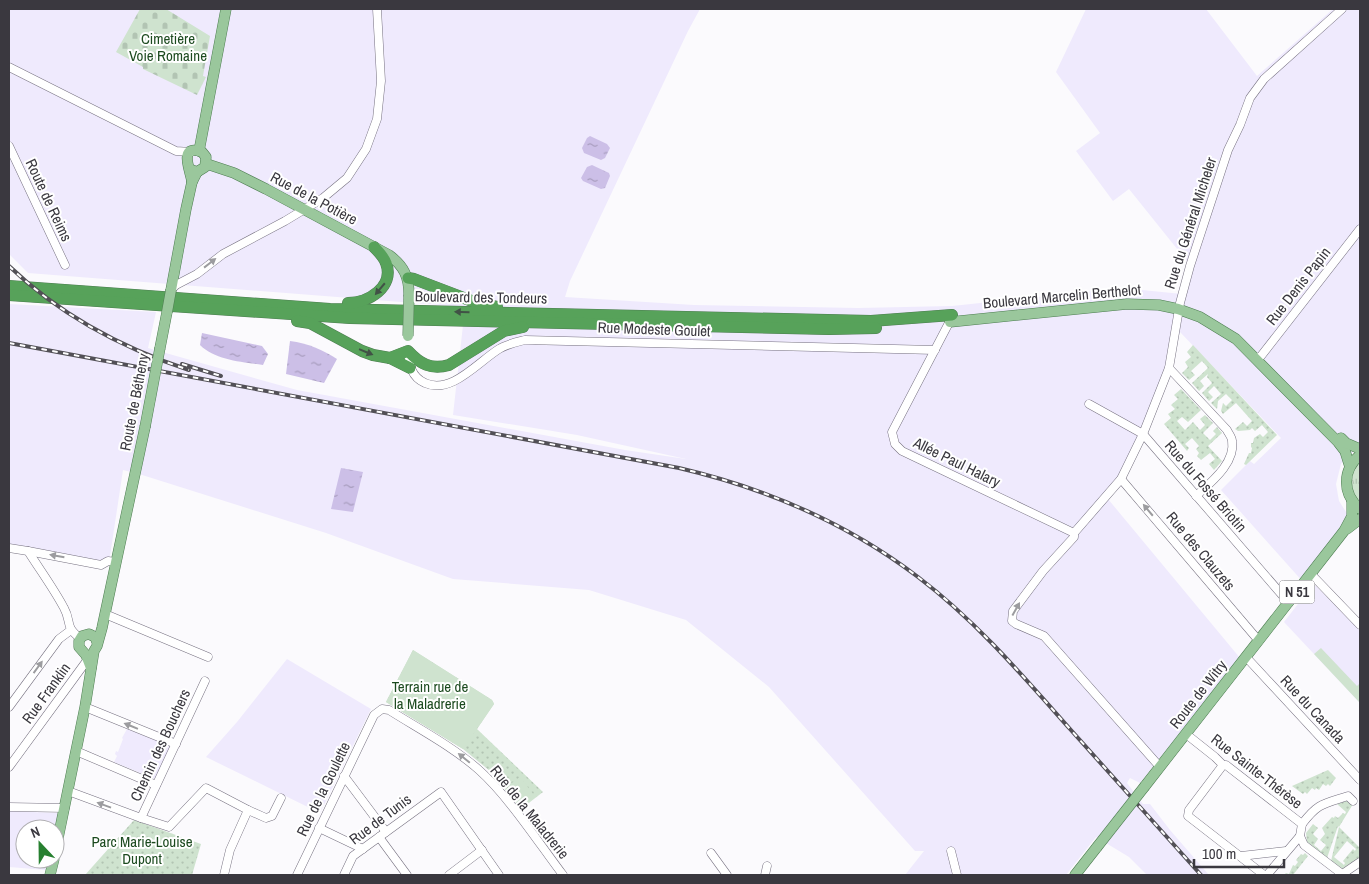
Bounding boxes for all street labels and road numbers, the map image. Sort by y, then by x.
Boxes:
street label: Rue du Général Micheler [1159,154,1221,292]
street label: Route de Reims [21,155,77,245]
street label: Rue de la Potière [267,166,361,230]
street label: Rue Denis Papin [1261,243,1335,329]
street label: Boulevard Marcelin Berthelot [982,279,1142,313]
street label: Boulevard des Tondeurs [415,285,547,309]
street label: Rue Modeste Goulet [597,317,711,341]
street label: Route de Bétheny [114,351,154,452]
street label: Allée Paul Halary [909,431,1005,492]
street label: Rue du Fossé Briotin [1160,435,1252,537]
street label: Rue des Clauzets [1162,507,1240,595]
road number: N 51 [1280,580,1314,604]
street label: Route de Witry [1164,655,1232,733]
street label: Rue Franklin [17,658,75,728]
street label: Rue du Canada [1276,670,1350,748]
street label: Chemin des Bouchers [125,685,195,805]
street label: Rue Sainte-Thérèse [1207,729,1307,813]
street label: Rue de la Goulette [291,738,355,840]
street label: Rue de la Maladrerie [486,761,574,863]
street label: Rue de Tunis [345,789,415,849]

